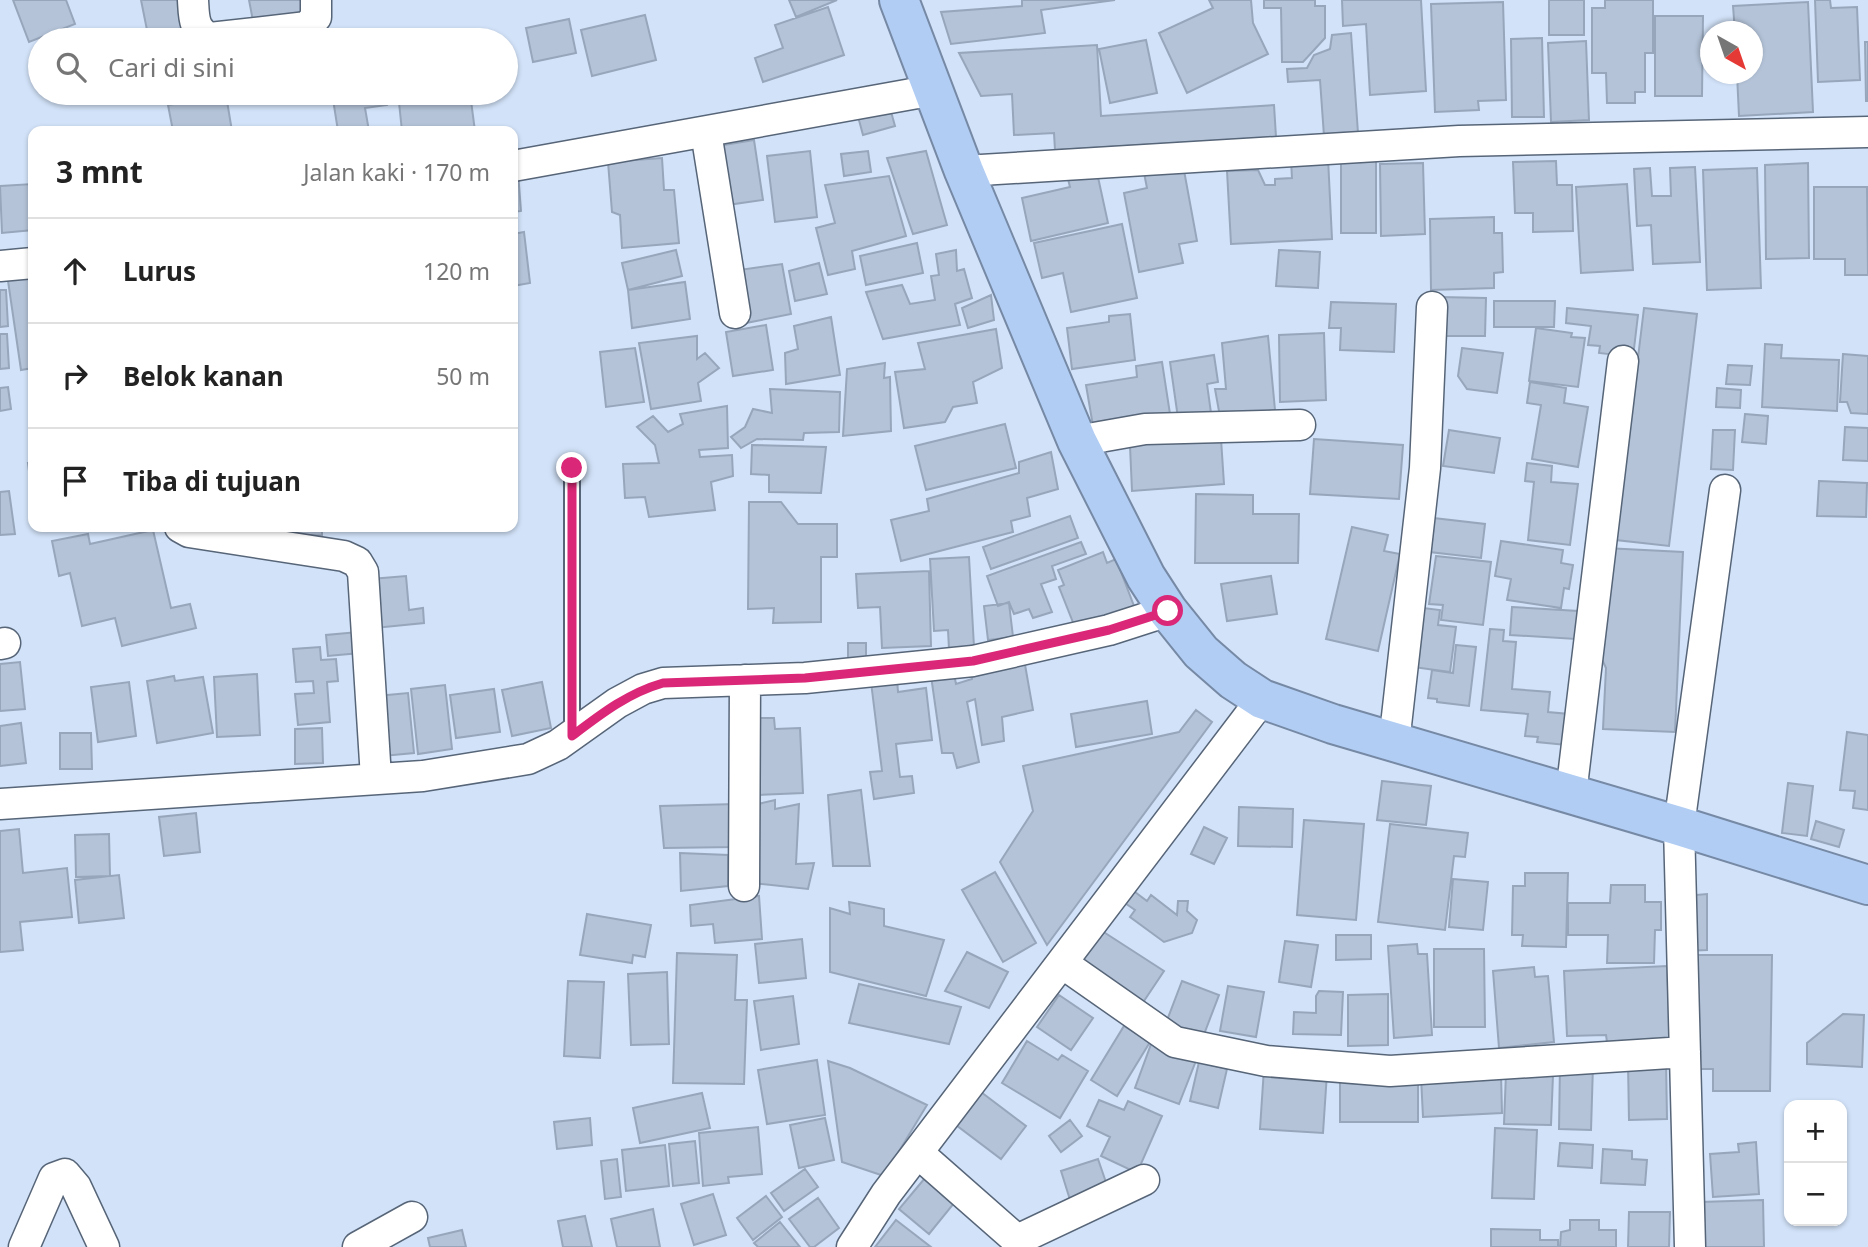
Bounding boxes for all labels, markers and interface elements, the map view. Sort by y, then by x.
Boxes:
north arrow [1700,21,1763,84]
search box [28,28,518,105]
icon: search [52,48,90,86]
text: Cari di sini [108,49,235,85]
text: 3 mnt [56,151,143,192]
text: Jalan kaki · 170 m [303,156,490,188]
icon: ahead [56,252,94,290]
text: Lurus [123,253,196,289]
text: 120 m [423,255,490,287]
icon: right [56,357,94,395]
text: Belok kanan [123,358,284,394]
text: 50 m [436,360,490,392]
route end [556,452,587,483]
icon: arrive [56,462,94,500]
text: Tiba di tujuan [123,463,301,499]
route start [1152,595,1183,626]
map controls [1784,1100,1847,1226]
button: + [1784,1100,1847,1163]
button: − [1784,1163,1847,1226]

